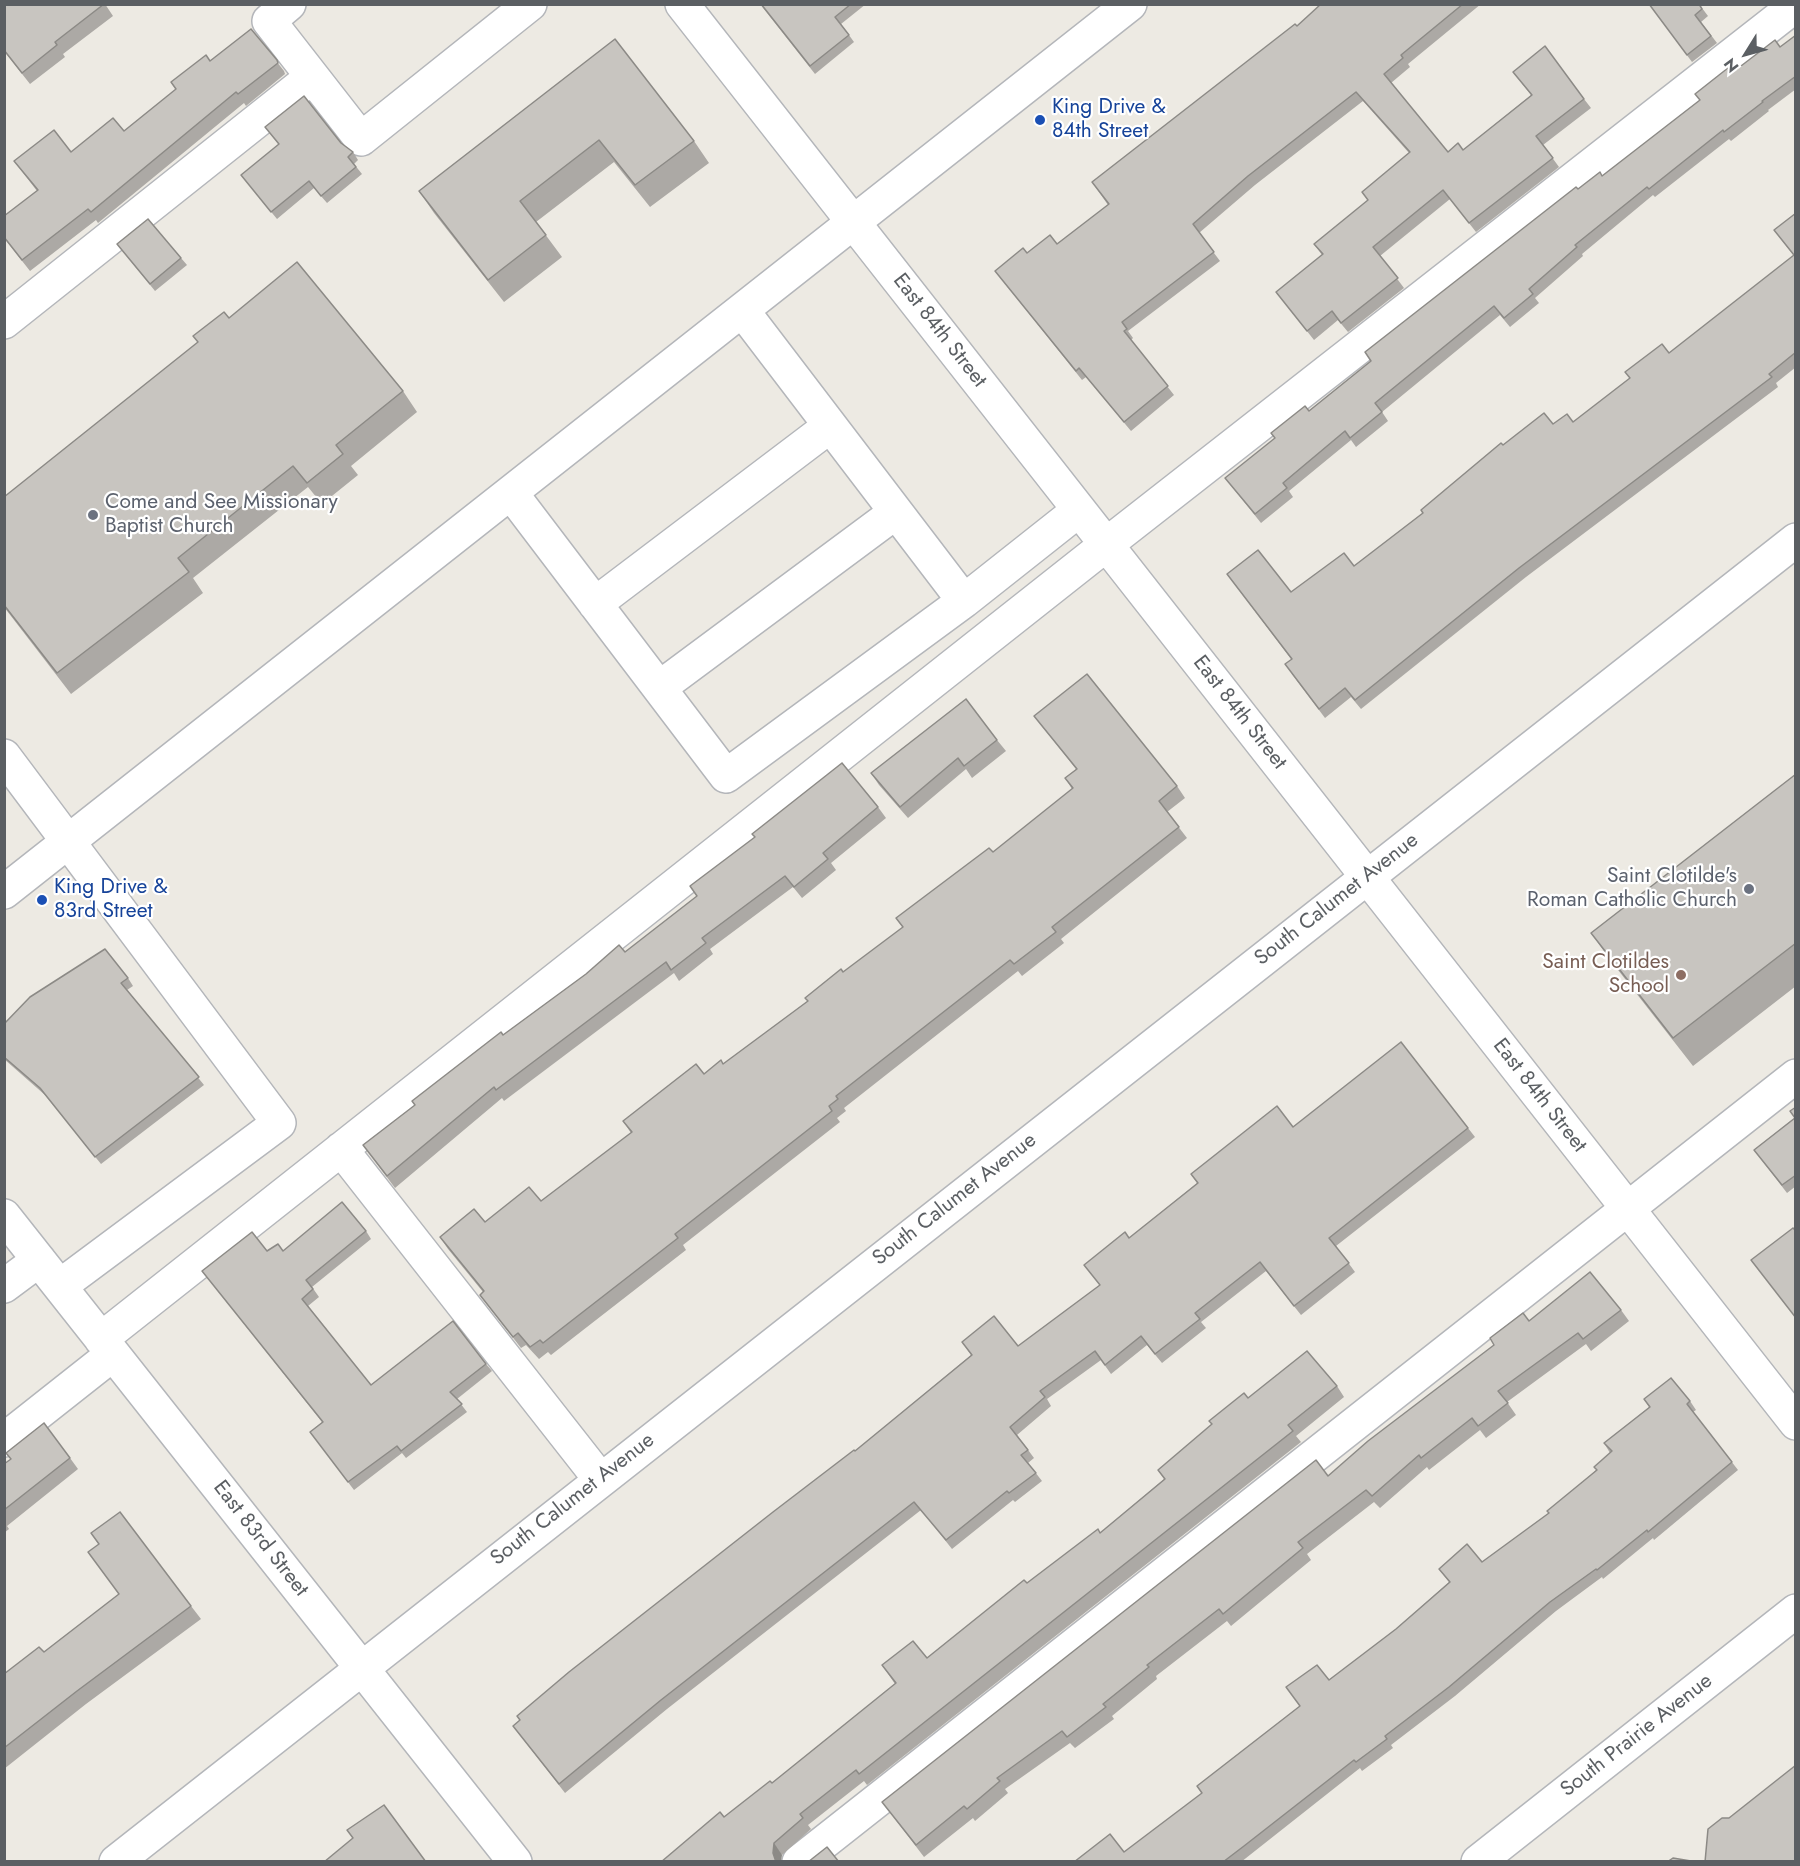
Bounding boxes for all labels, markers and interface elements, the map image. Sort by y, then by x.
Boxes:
north arrow [1716,24,1776,84]
text: N [1718,53,1744,77]
place label: King Drive & 84th Street [1052,95,1166,145]
marker: King Drive & 84th Street [1033,113,1047,127]
street label: East 84th Street [887,269,991,393]
place label: Come and See Missionary Baptist Church [105,490,338,540]
marker: Come and See Missionary Baptist Church [86,508,100,522]
street label: East 84th Street [1187,651,1291,775]
street label: South Calumet Avenue [1250,828,1424,972]
place label: Saint Clotilde's Roman Catholic Church [1527,864,1737,914]
place label: King Drive & 83rd Street [54,875,168,925]
marker: Saint Clotilde's Roman Catholic Church [1742,882,1756,896]
marker: King Drive & 83rd Street [35,893,49,907]
place label: Saint Clotildes School [1542,950,1669,1000]
marker: Saint Clotildes School [1674,968,1688,982]
street label: East 84th Street [1487,1034,1591,1158]
street label: South Calumet Avenue [868,1128,1042,1272]
street label: South Calumet Avenue [486,1428,660,1572]
street label: East 83rd Street [207,1476,313,1602]
street label: South Prairie Avenue [1556,1669,1718,1803]

